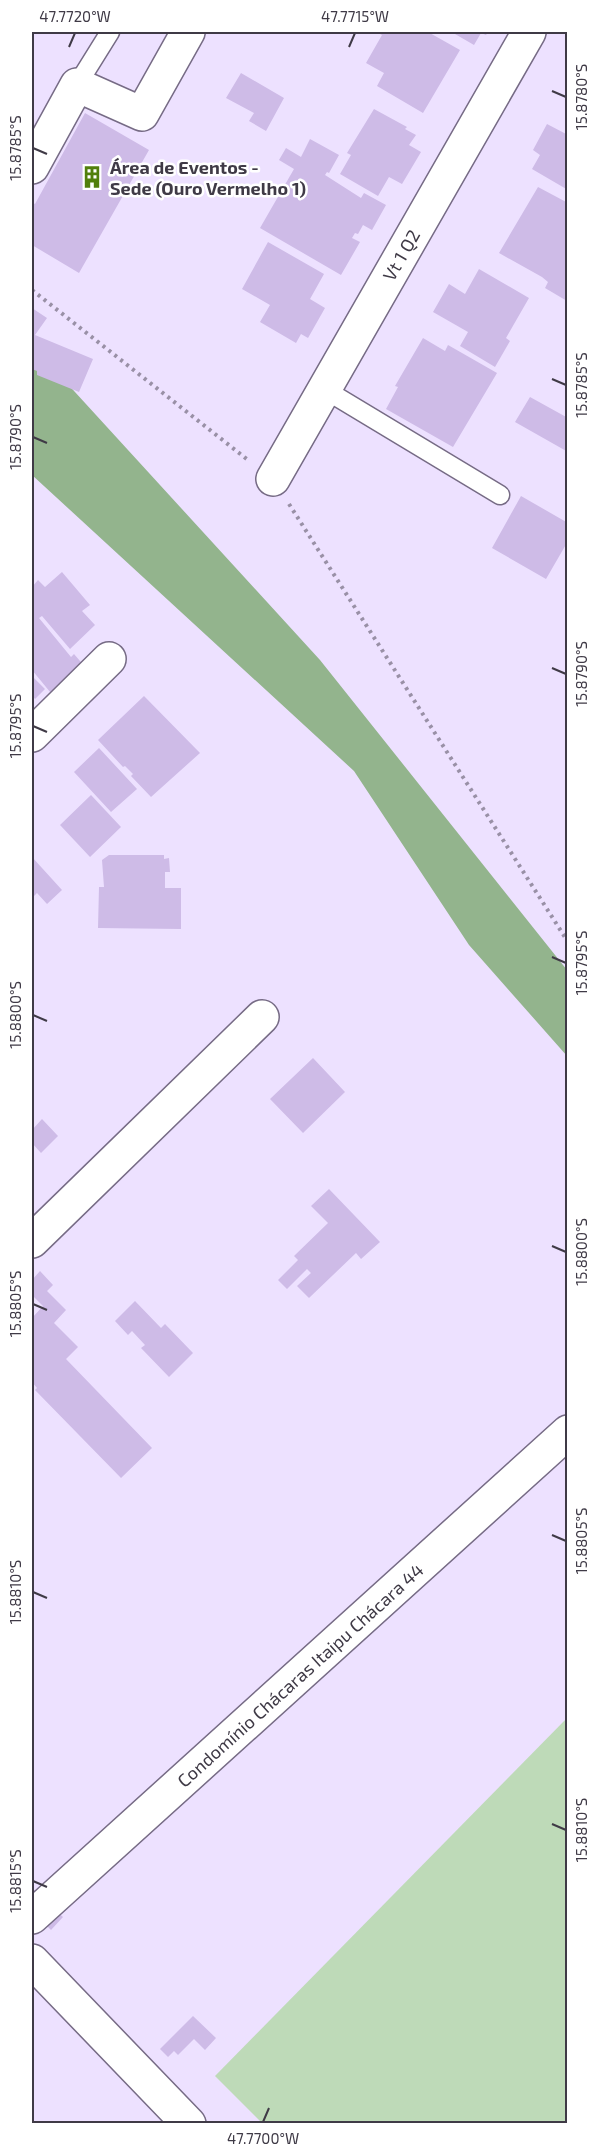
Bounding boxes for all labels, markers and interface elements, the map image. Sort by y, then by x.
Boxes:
text: 47.7720°W [39,7,111,25]
text: 47.7715°W [321,7,389,25]
text: 15.8780°S [572,64,590,130]
text: 15.8785°S [6,115,24,181]
place label: Área de Eventos - Sede (Ouro Vermelho 1) [110,156,306,199]
building icon: Área de Eventos - Sede (Ouro Vermelho 1) [79,164,105,190]
street label: Vt 1 Q2 [378,226,424,284]
text: 15.8785°S [572,352,590,418]
text: 15.8790°S [6,404,24,470]
text: 15.8790°S [572,641,590,707]
text: 15.8795°S [6,694,24,758]
text: 15.8795°S [572,931,590,995]
text: 15.8800°S [6,981,24,1049]
text: 15.8800°S [572,1218,590,1286]
text: 15.8805°S [6,1271,24,1337]
text: 15.8805°S [572,1508,590,1574]
street label: Condomínio Chácaras Itaipu Chácara 44 [172,1559,428,1791]
text: 15.8810°S [6,1560,24,1624]
text: 15.8810°S [572,1798,590,1862]
text: 15.8815°S [6,1849,24,1913]
text: 47.7700°W [227,2129,299,2147]

